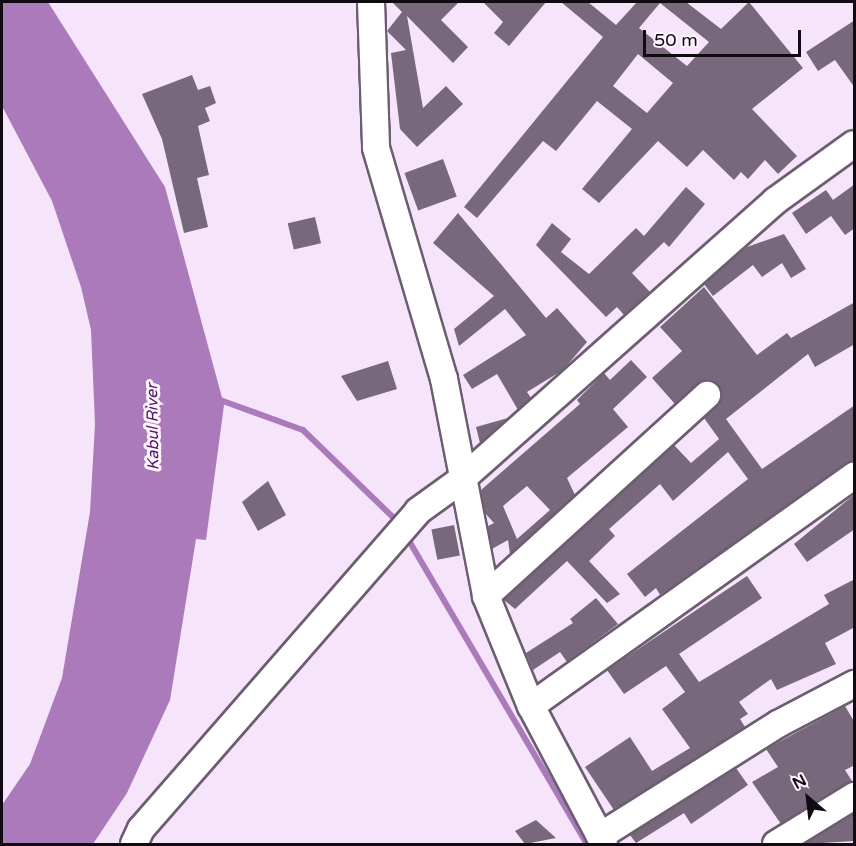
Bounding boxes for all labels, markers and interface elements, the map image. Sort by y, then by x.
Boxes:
scale bar [646,18,804,56]
text: 50 m [654,29,698,51]
water label: Kabul River [143,384,163,470]
north arrow [778,768,838,828]
text: N [789,770,810,794]

